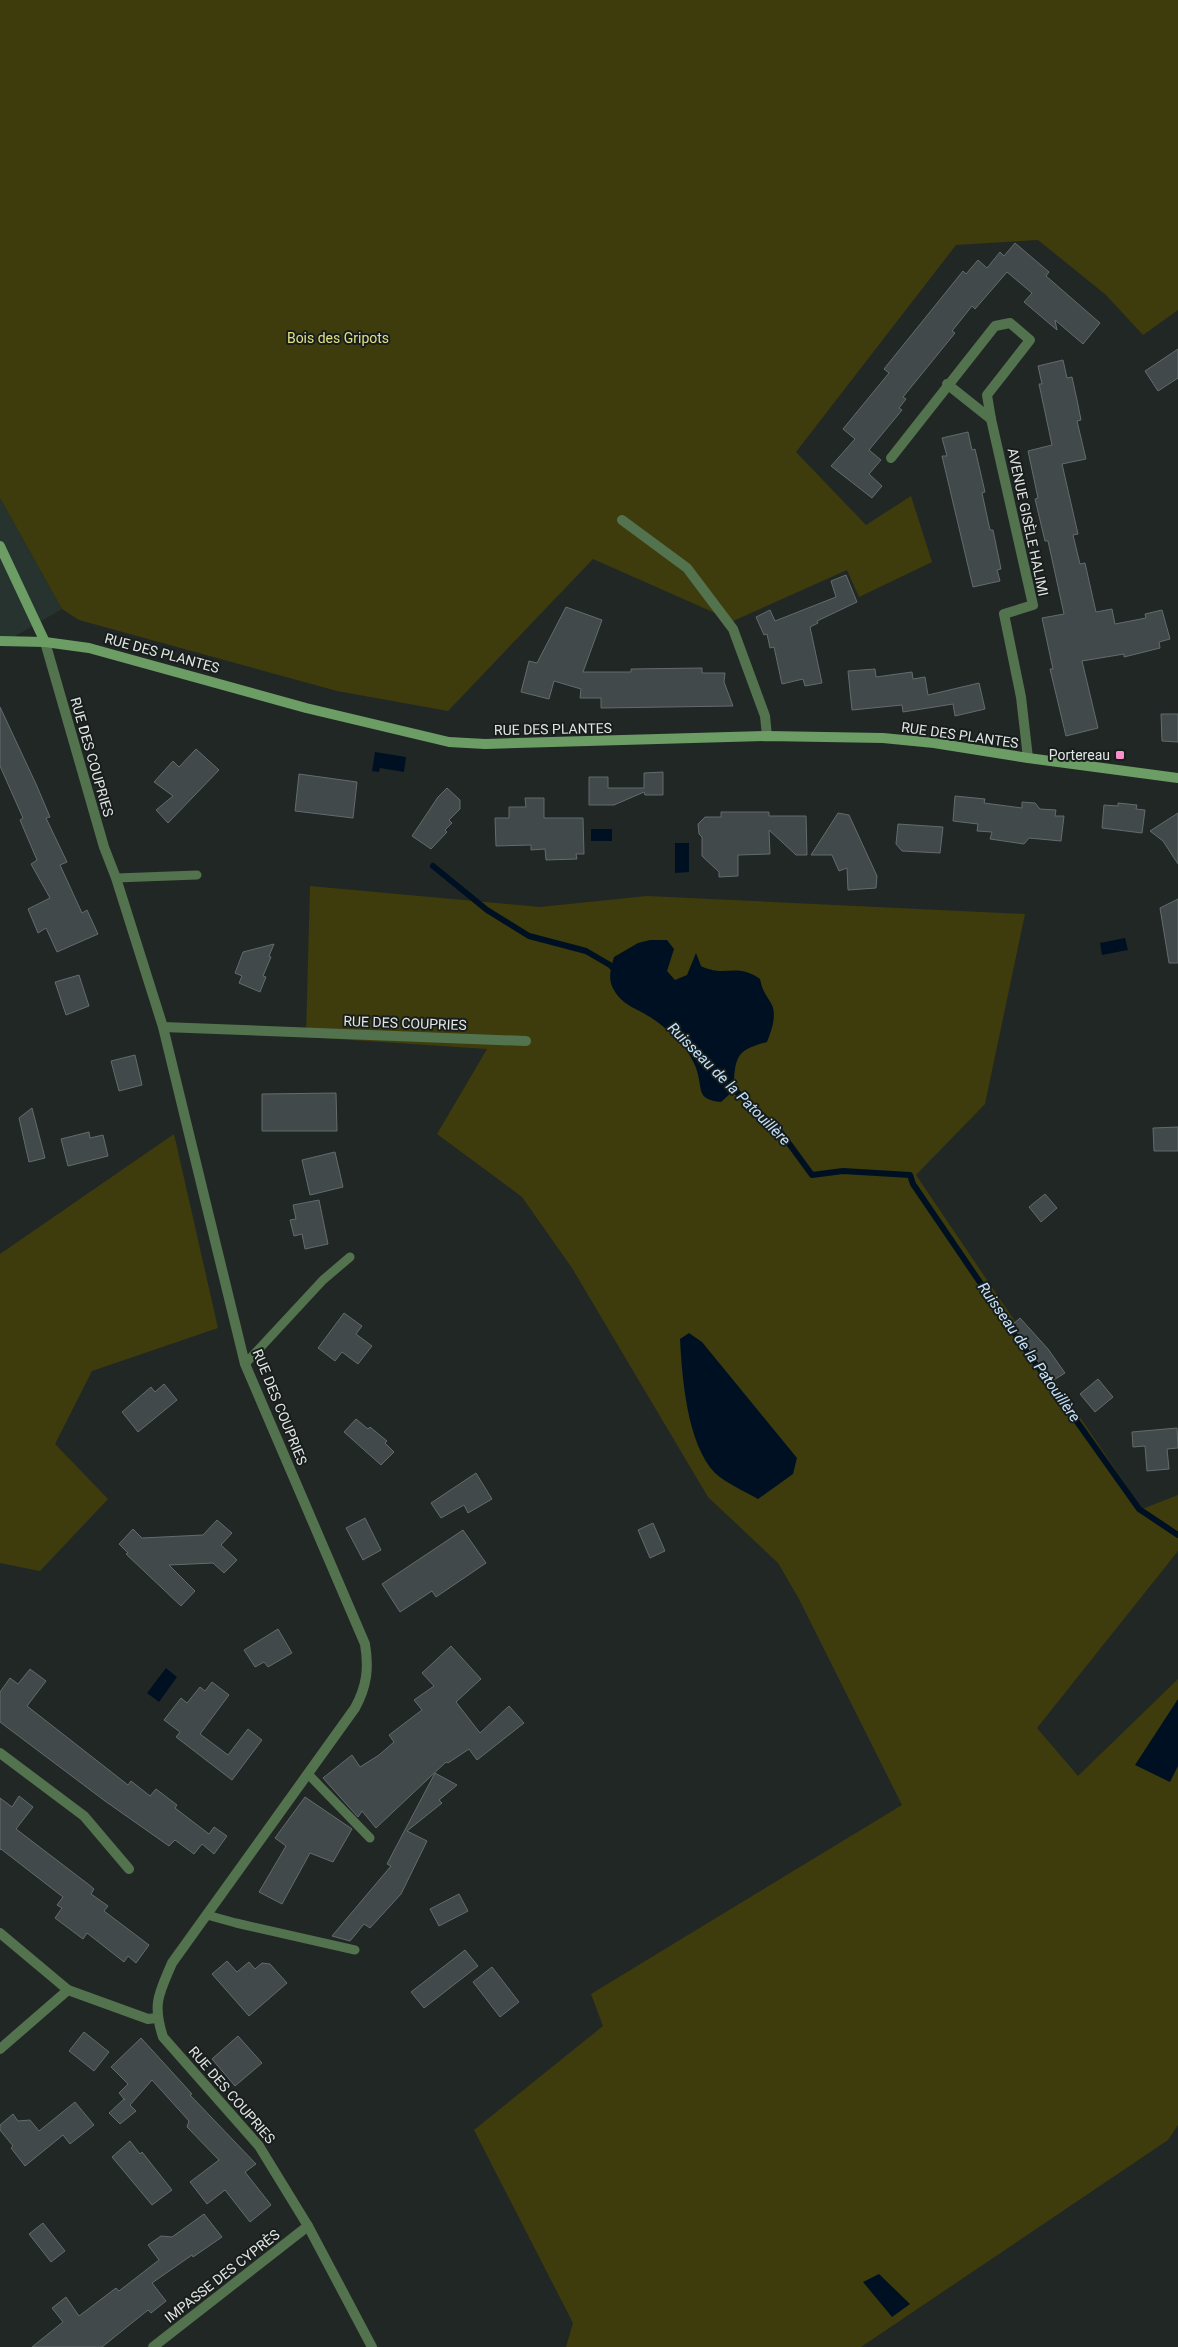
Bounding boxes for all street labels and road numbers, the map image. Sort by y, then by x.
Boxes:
street label: AVENUE GISÈLE HALIMI [1004,446,1053,598]
street label: RUE DES PLANTES [103,630,221,676]
street label: RUE DES COUPRIES [67,695,117,819]
street label: RUE DES PLANTES [900,719,1020,751]
street label: RUE DES PLANTES [494,720,612,738]
street label: RUE DES COUPRIES [343,1013,467,1033]
street label: RUE DES COUPRIES [249,1347,311,1467]
street label: RUE DES COUPRIES [185,2043,279,2147]
street label: IMPASSE DES CYPRÈS [161,2225,283,2326]

